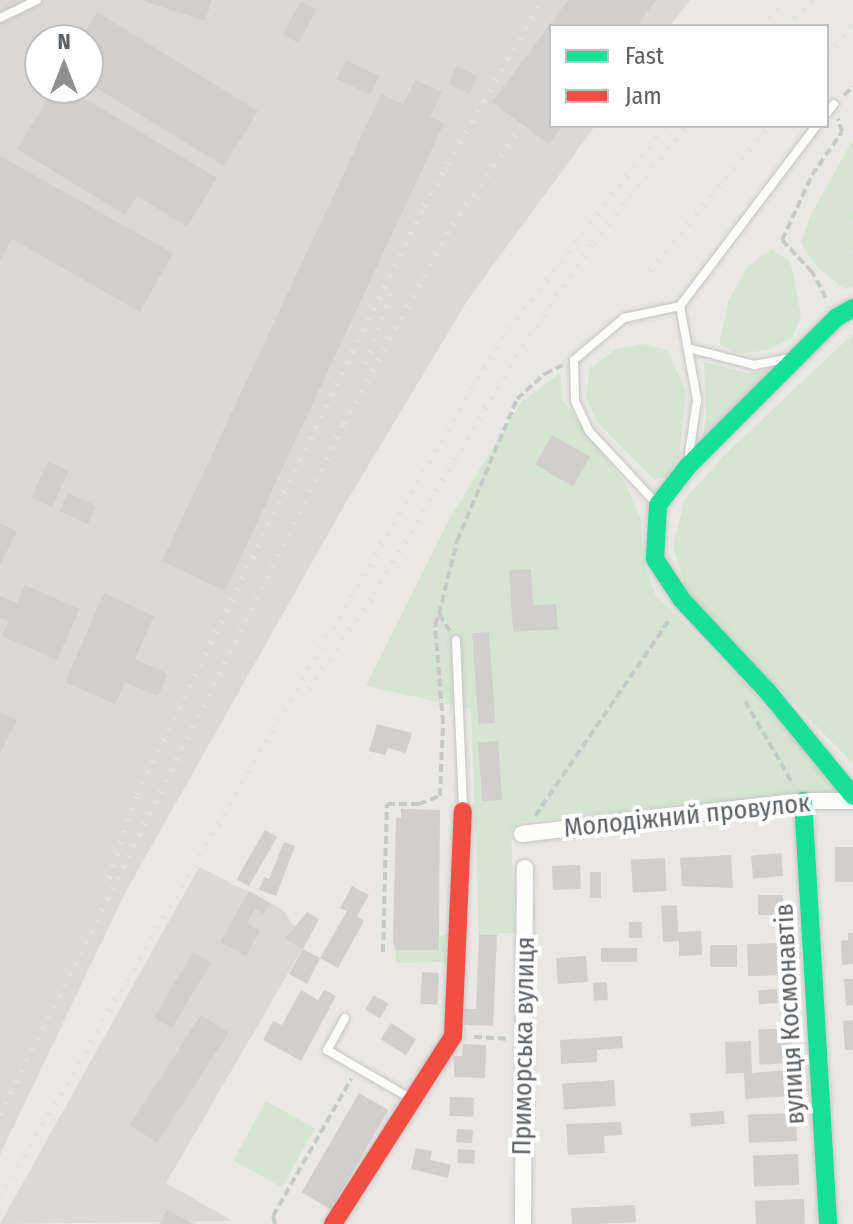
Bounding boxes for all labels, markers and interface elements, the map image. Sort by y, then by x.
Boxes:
north arrow [24,24,104,104]
legend [549,24,829,128]
text: N [57,28,71,55]
text: Fast [625,42,664,70]
text: Jam [625,82,662,110]
street label: Молодіжний провулок [562,788,812,844]
street label: вулиця Космонавтів [769,903,811,1125]
street label: Приморська вулиця [506,936,542,1156]

